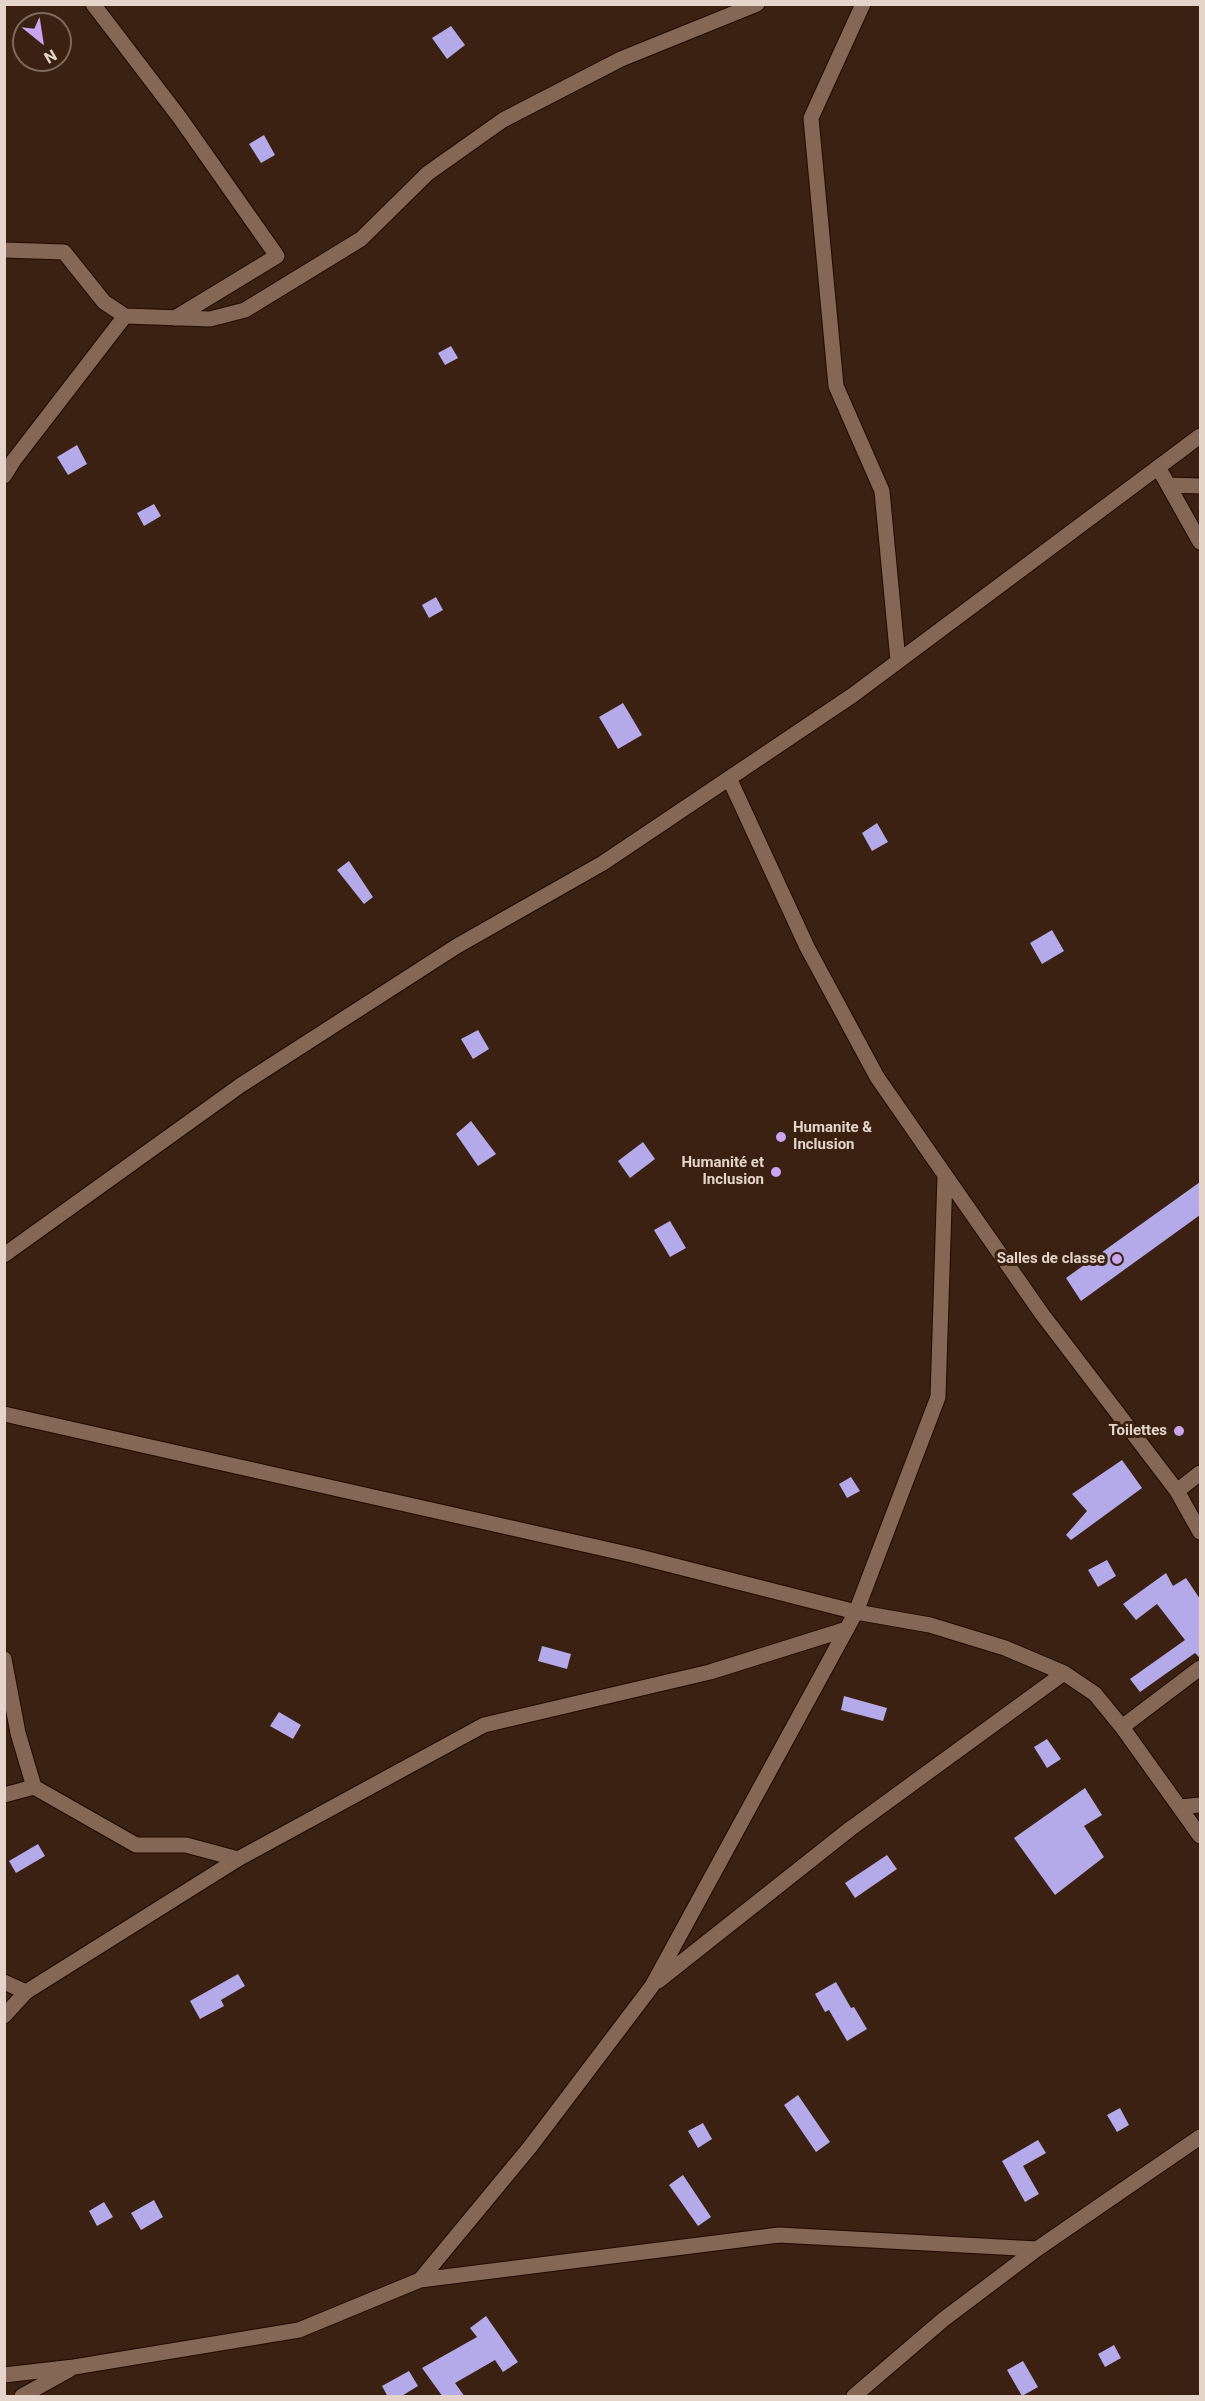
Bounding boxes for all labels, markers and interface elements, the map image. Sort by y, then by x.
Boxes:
north arrow [12,12,72,72]
text: N [41,45,60,67]
place label: Humanite & Inclusion [793,1119,872,1154]
marker: Humanite & Inclusion [774,1130,788,1144]
place label: Humanité et Inclusion [682,1154,764,1189]
marker: Humanité et Inclusion [769,1165,783,1179]
place label: Salles de classe [997,1250,1105,1268]
marker: Salles de classe [1110,1252,1124,1266]
place label: Toilettes [1109,1422,1167,1440]
marker: Toilettes [1172,1424,1186,1438]

